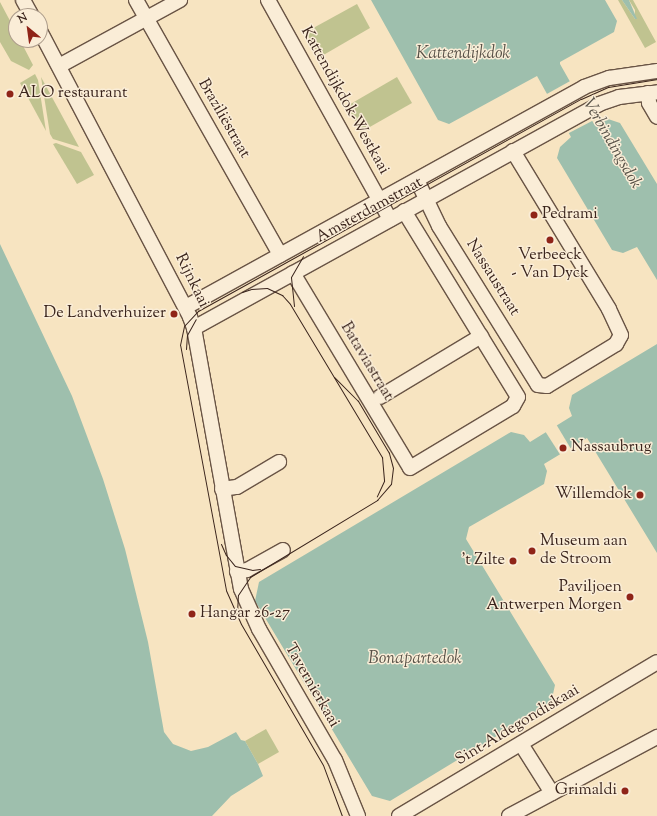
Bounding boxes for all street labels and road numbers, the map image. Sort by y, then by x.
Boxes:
street label: Kattendijkdok-Westkaai [295,24,393,178]
street label: Braziliëstraat [193,76,253,162]
street label: Amsterdamstraat [313,174,427,248]
street label: Nassaustraat [461,236,523,320]
street label: Rijnkaai [170,251,212,311]
street label: Bataviastraat [335,319,397,405]
street label: Tavernierkaai [279,641,343,731]
street label: Sint-Aldegondiskaai [453,682,583,770]

